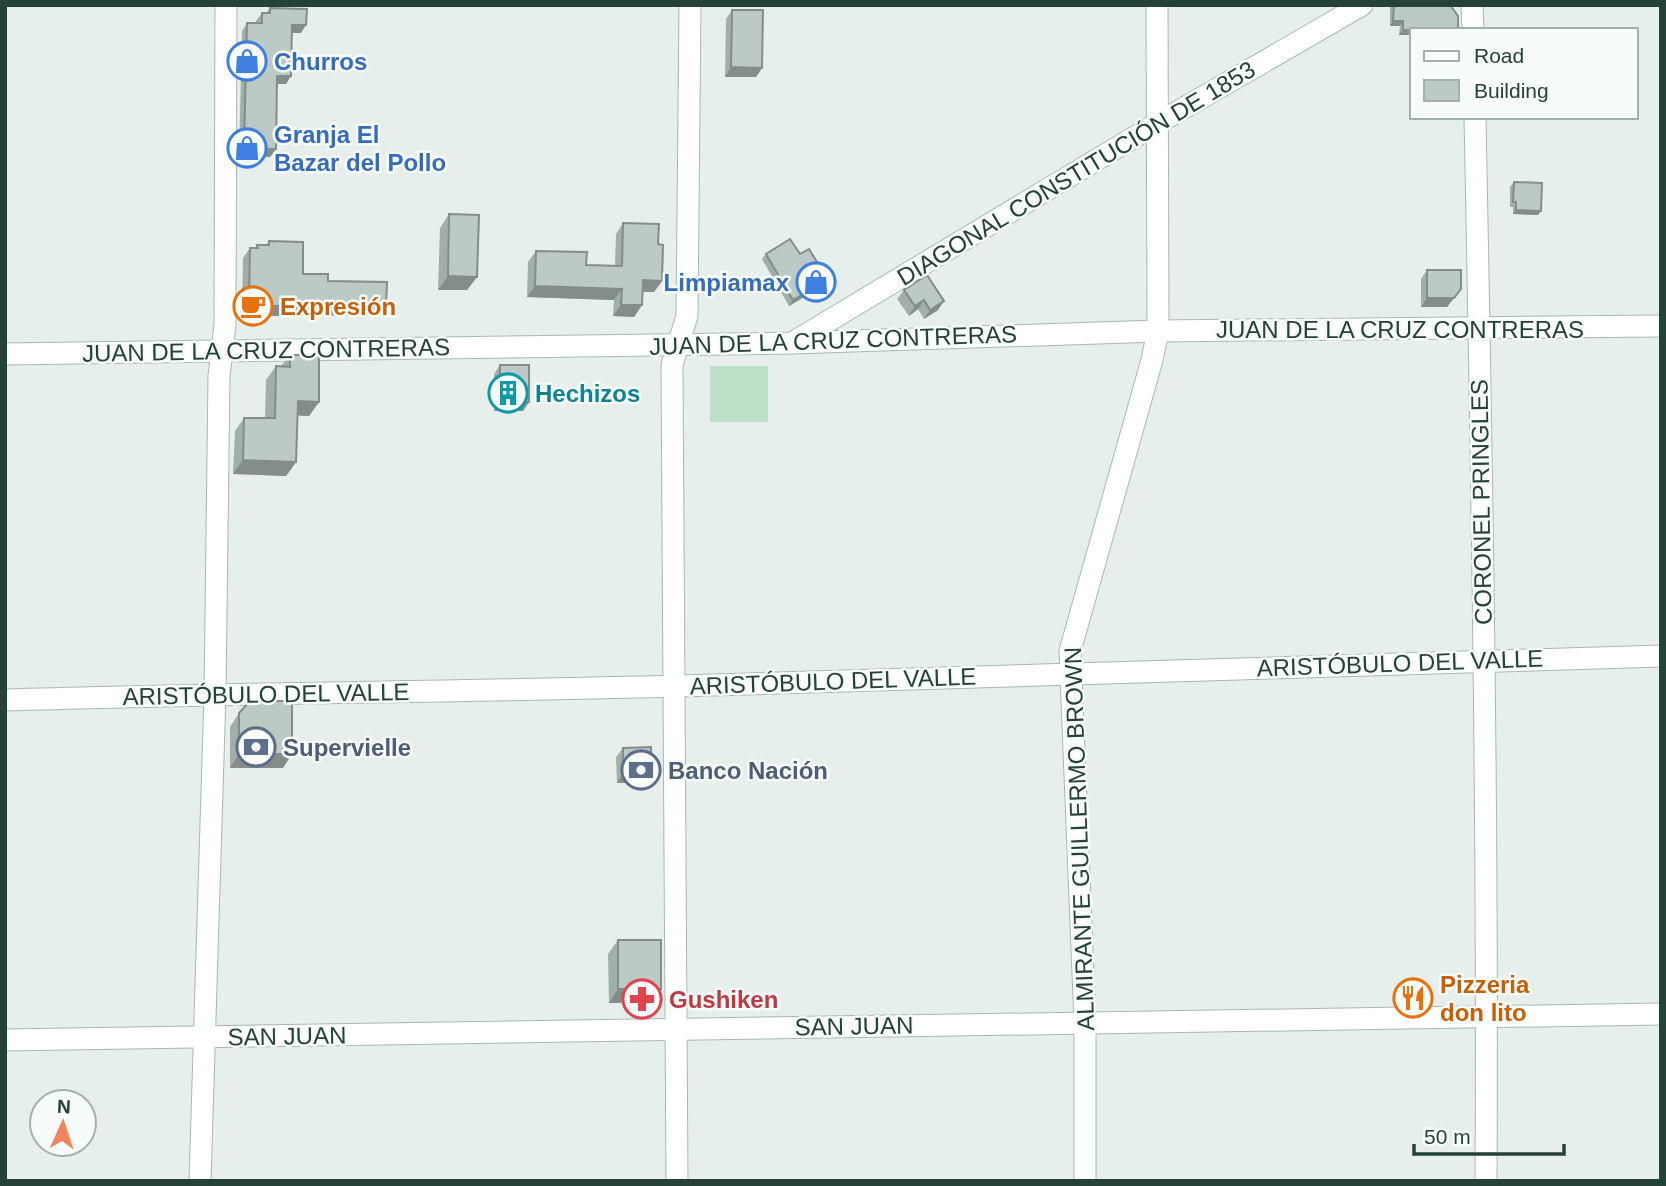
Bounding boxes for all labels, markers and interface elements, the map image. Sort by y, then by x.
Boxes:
legend [1410,28,1638,119]
shop icon: Churros [226,40,268,82]
text: Road [1474,44,1524,67]
place label: Churros [274,48,367,75]
street label: DIAGONAL CONSTITUCIÓN DE 1853 [892,55,1260,291]
text: Building [1474,79,1549,102]
place label: Granja El Bazar del Pollo [274,121,446,176]
shop icon: Granja El Bazar del Pollo [226,127,268,169]
shop icon: Limpiamax [795,261,837,303]
place label: Limpiamax [664,269,790,296]
cafe icon: Expresión [232,285,274,327]
place label: Expresión [280,293,396,320]
street label: JUAN DE LA CRUZ CONTRERAS [1216,316,1584,343]
street label: JUAN DE LA CRUZ CONTRERAS [649,320,1017,360]
street label: JUAN DE LA CRUZ CONTRERAS [82,333,450,367]
building icon: Hechizos [487,372,529,414]
street label: CORONEL PRINGLES [1465,379,1497,625]
place label: Hechizos [535,380,640,407]
street label: ARISTÓBULO DEL VALLE [1256,645,1544,681]
street label: ALMIRANTE GUILLERMO BROWN [1059,647,1099,1031]
street label: ARISTÓBULO DEL VALLE [689,663,977,699]
street label: ARISTÓBULO DEL VALLE [122,678,410,710]
bank icon: Supervielle [235,726,277,768]
place label: Supervielle [283,734,411,761]
bank icon: Banco Nación [620,749,662,791]
place label: Banco Nación [668,757,828,784]
place label: Pizzeria don lito [1440,971,1530,1026]
restaurant icon: Pizzeria don lito [1392,977,1434,1019]
pharmacy icon: Gushiken [621,978,663,1020]
place label: Gushiken [669,986,778,1013]
street label: SAN JUAN [794,1011,914,1041]
street label: SAN JUAN [227,1021,347,1051]
north arrow [28,1088,98,1158]
text: N [56,1096,71,1117]
scale bar [1414,1112,1564,1156]
text: 50 m [1424,1125,1471,1148]

